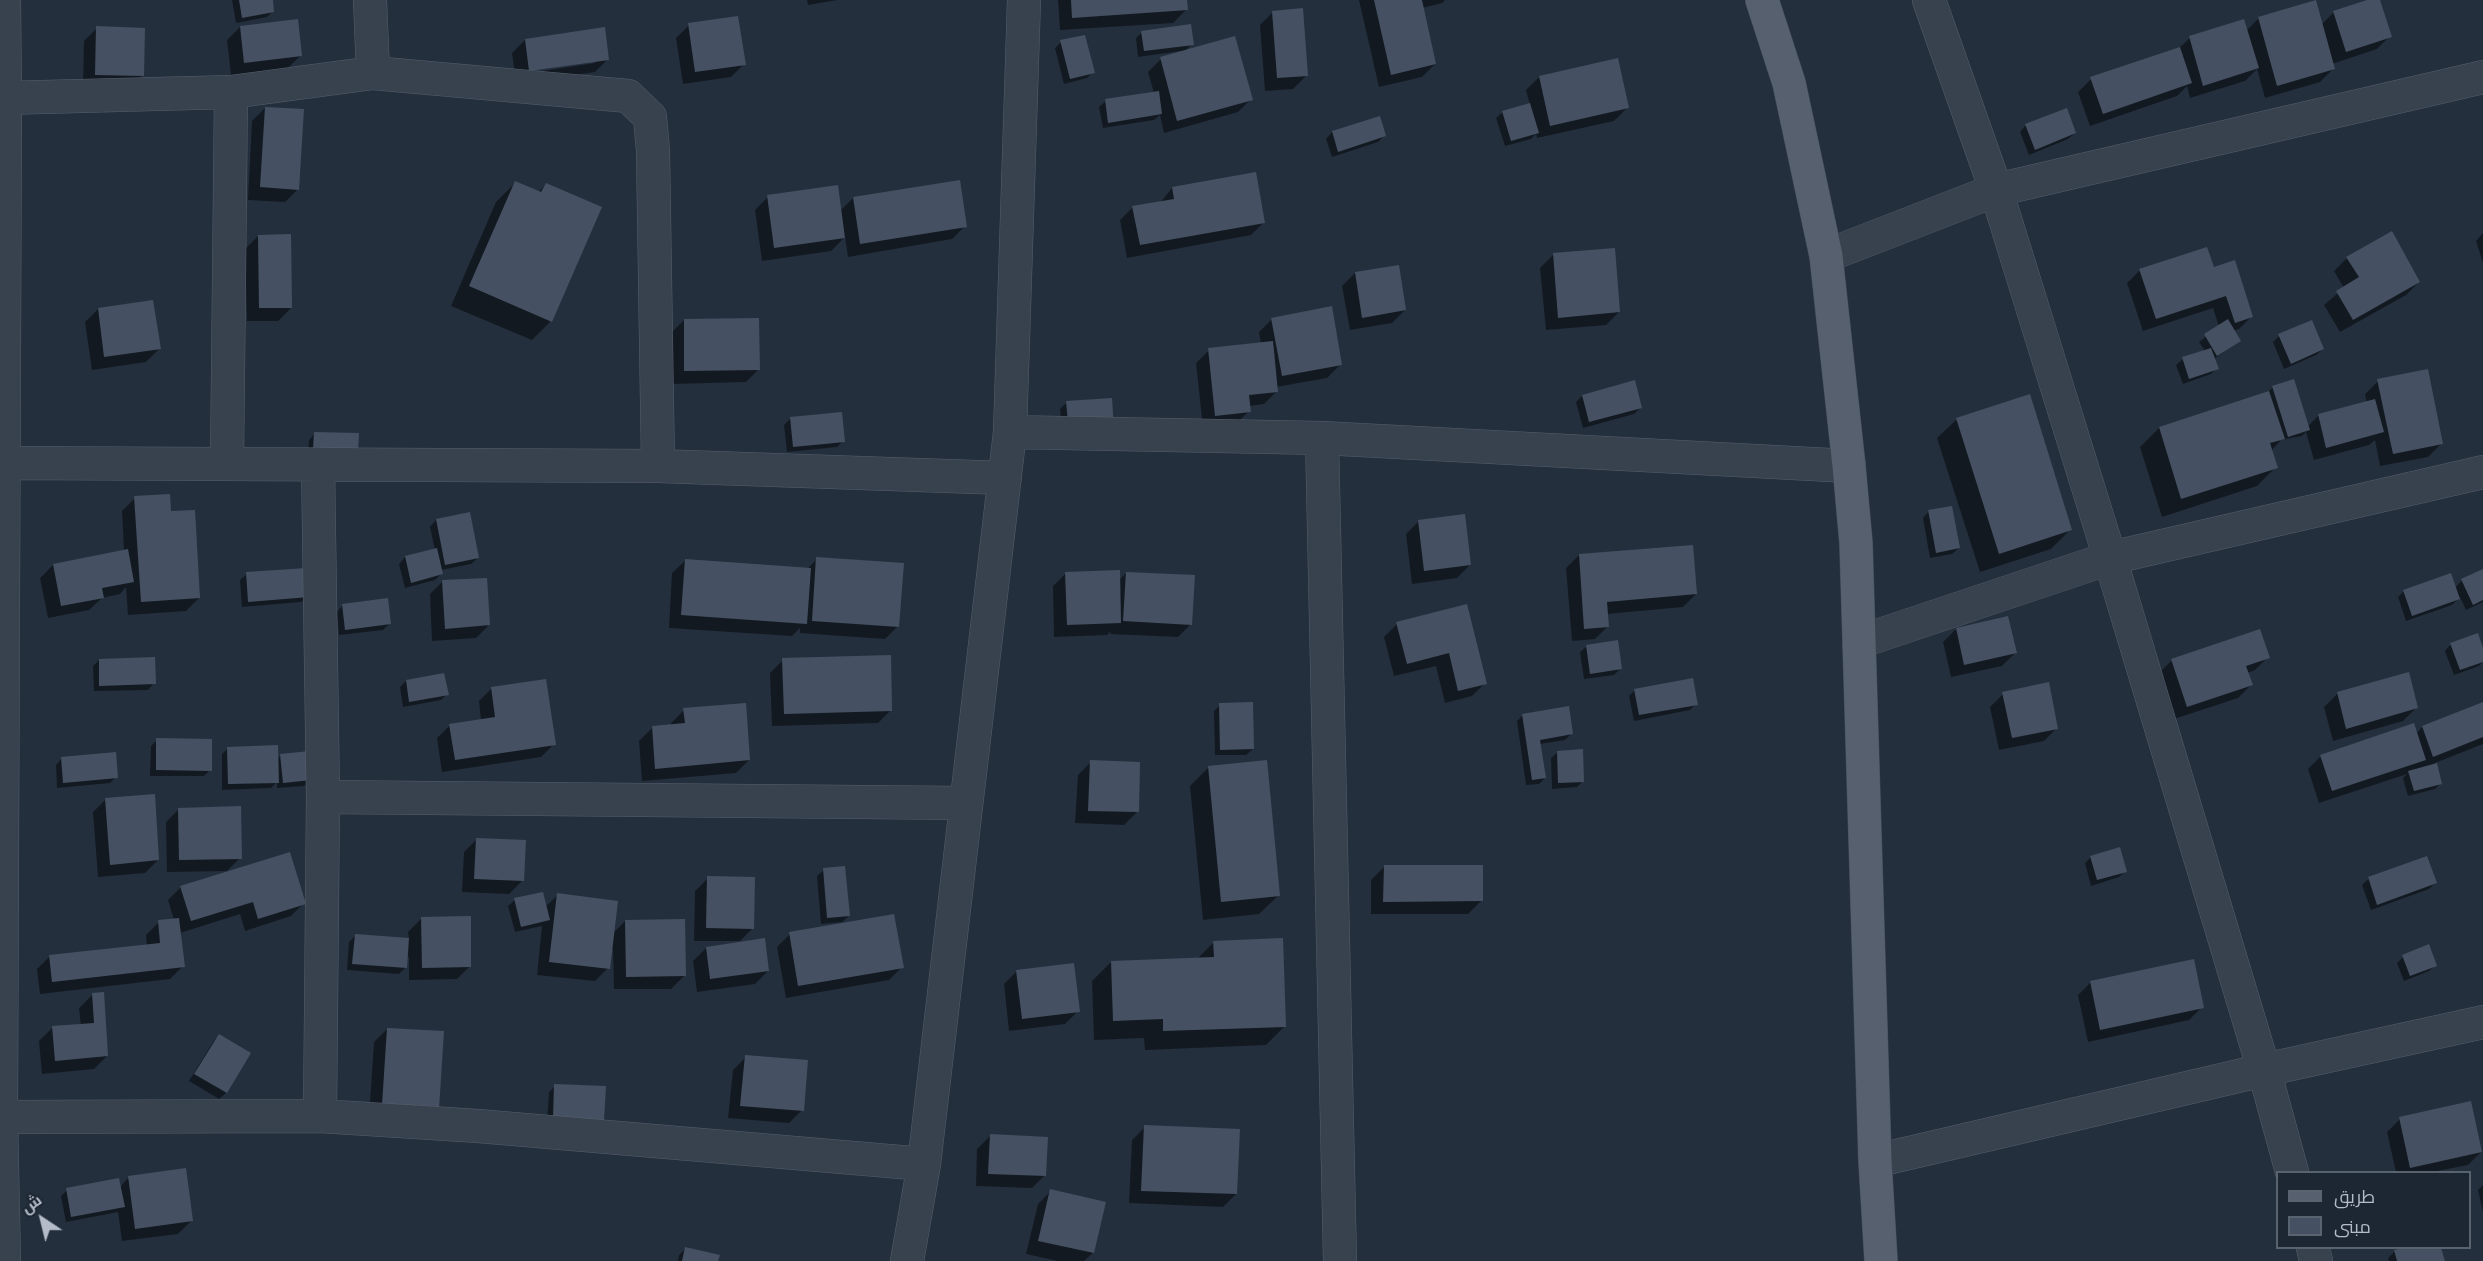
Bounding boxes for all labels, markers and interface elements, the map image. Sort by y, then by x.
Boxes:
legend [2276,1171,2471,1249]
text: طريق [2334,1187,2375,1207]
north arrow [12,1189,72,1249]
text: ش [18,1191,45,1217]
text: مبنى [2334,1217,2371,1237]

